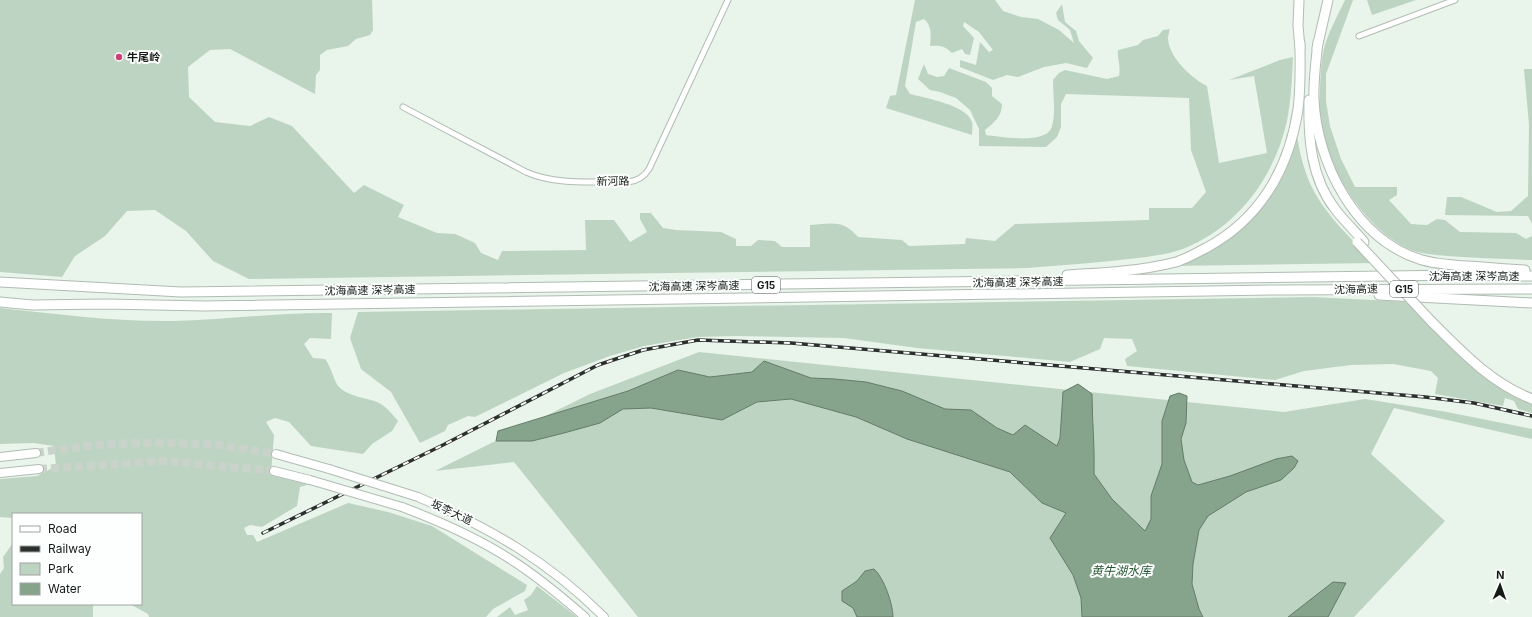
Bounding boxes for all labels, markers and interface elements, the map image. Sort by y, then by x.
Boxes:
place label: 牛尾岭 [127,50,161,64]
marker: 牛尾岭 [114,52,124,62]
street label: 新河路 [596,174,630,188]
street label: 沈海高速 深岑高速 [1428,269,1520,283]
street label: 沈海高速 深岑高速 [972,274,1064,290]
road number: G15 [752,277,780,293]
street label: 沈海高速 深岑高速 [648,278,740,294]
road number: G15 [1390,281,1418,297]
street label: 沈海高速 深岑高速 [324,282,416,298]
street label: 沈海高速 [1334,282,1378,296]
street label: 坂李大道 [429,496,475,528]
legend [12,513,142,605]
text: Road [48,521,77,536]
text: Railway [48,541,92,556]
text: Park [48,561,74,576]
water label: 黄牛湖水库 [1091,563,1153,578]
north arrow [1480,565,1520,605]
text: N [1496,568,1505,582]
text: Water [48,581,82,596]

